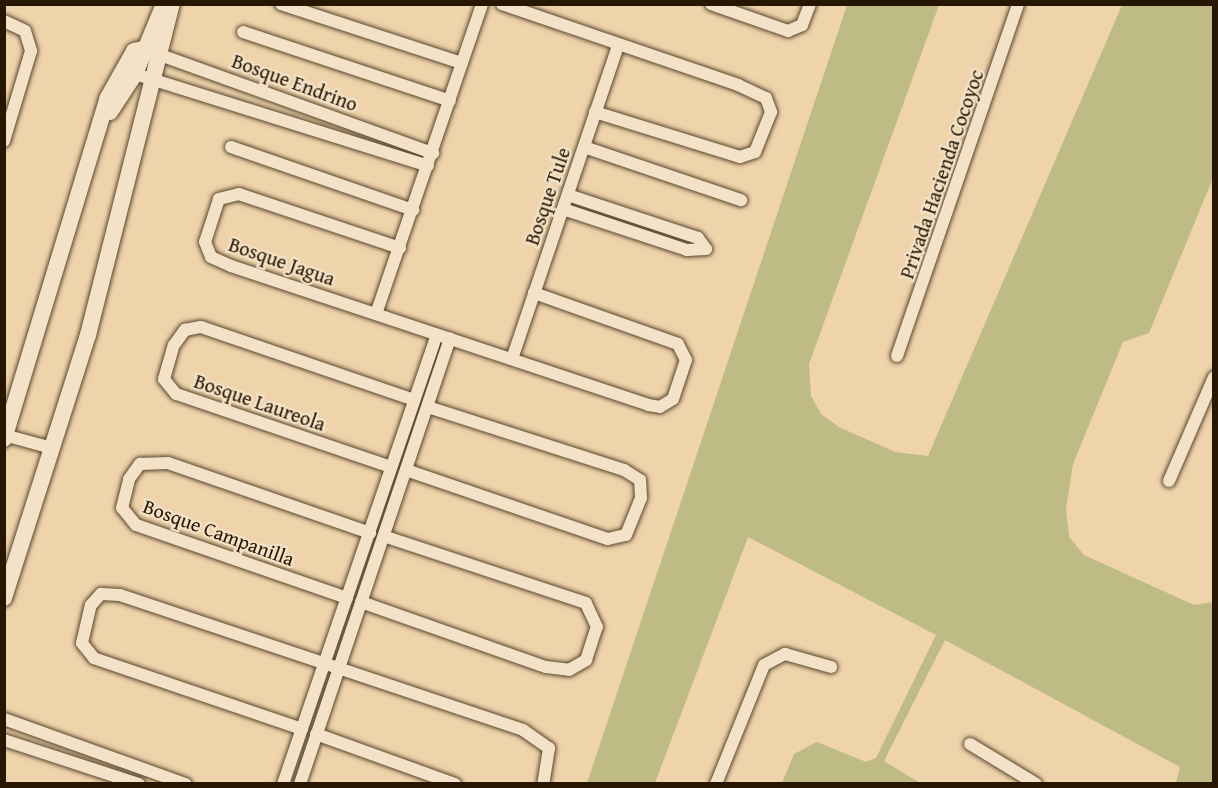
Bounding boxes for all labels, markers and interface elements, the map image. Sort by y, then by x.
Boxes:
street label: Bosque Endrino [229,48,361,116]
street label: Privada Hacienda Cocoyoc [894,66,988,282]
street label: Bosque Tule [519,144,575,248]
street label: Bosque Jagua [226,232,338,290]
street label: Bosque Laureola [191,368,329,436]
street label: Bosque Campanilla [140,494,298,570]

